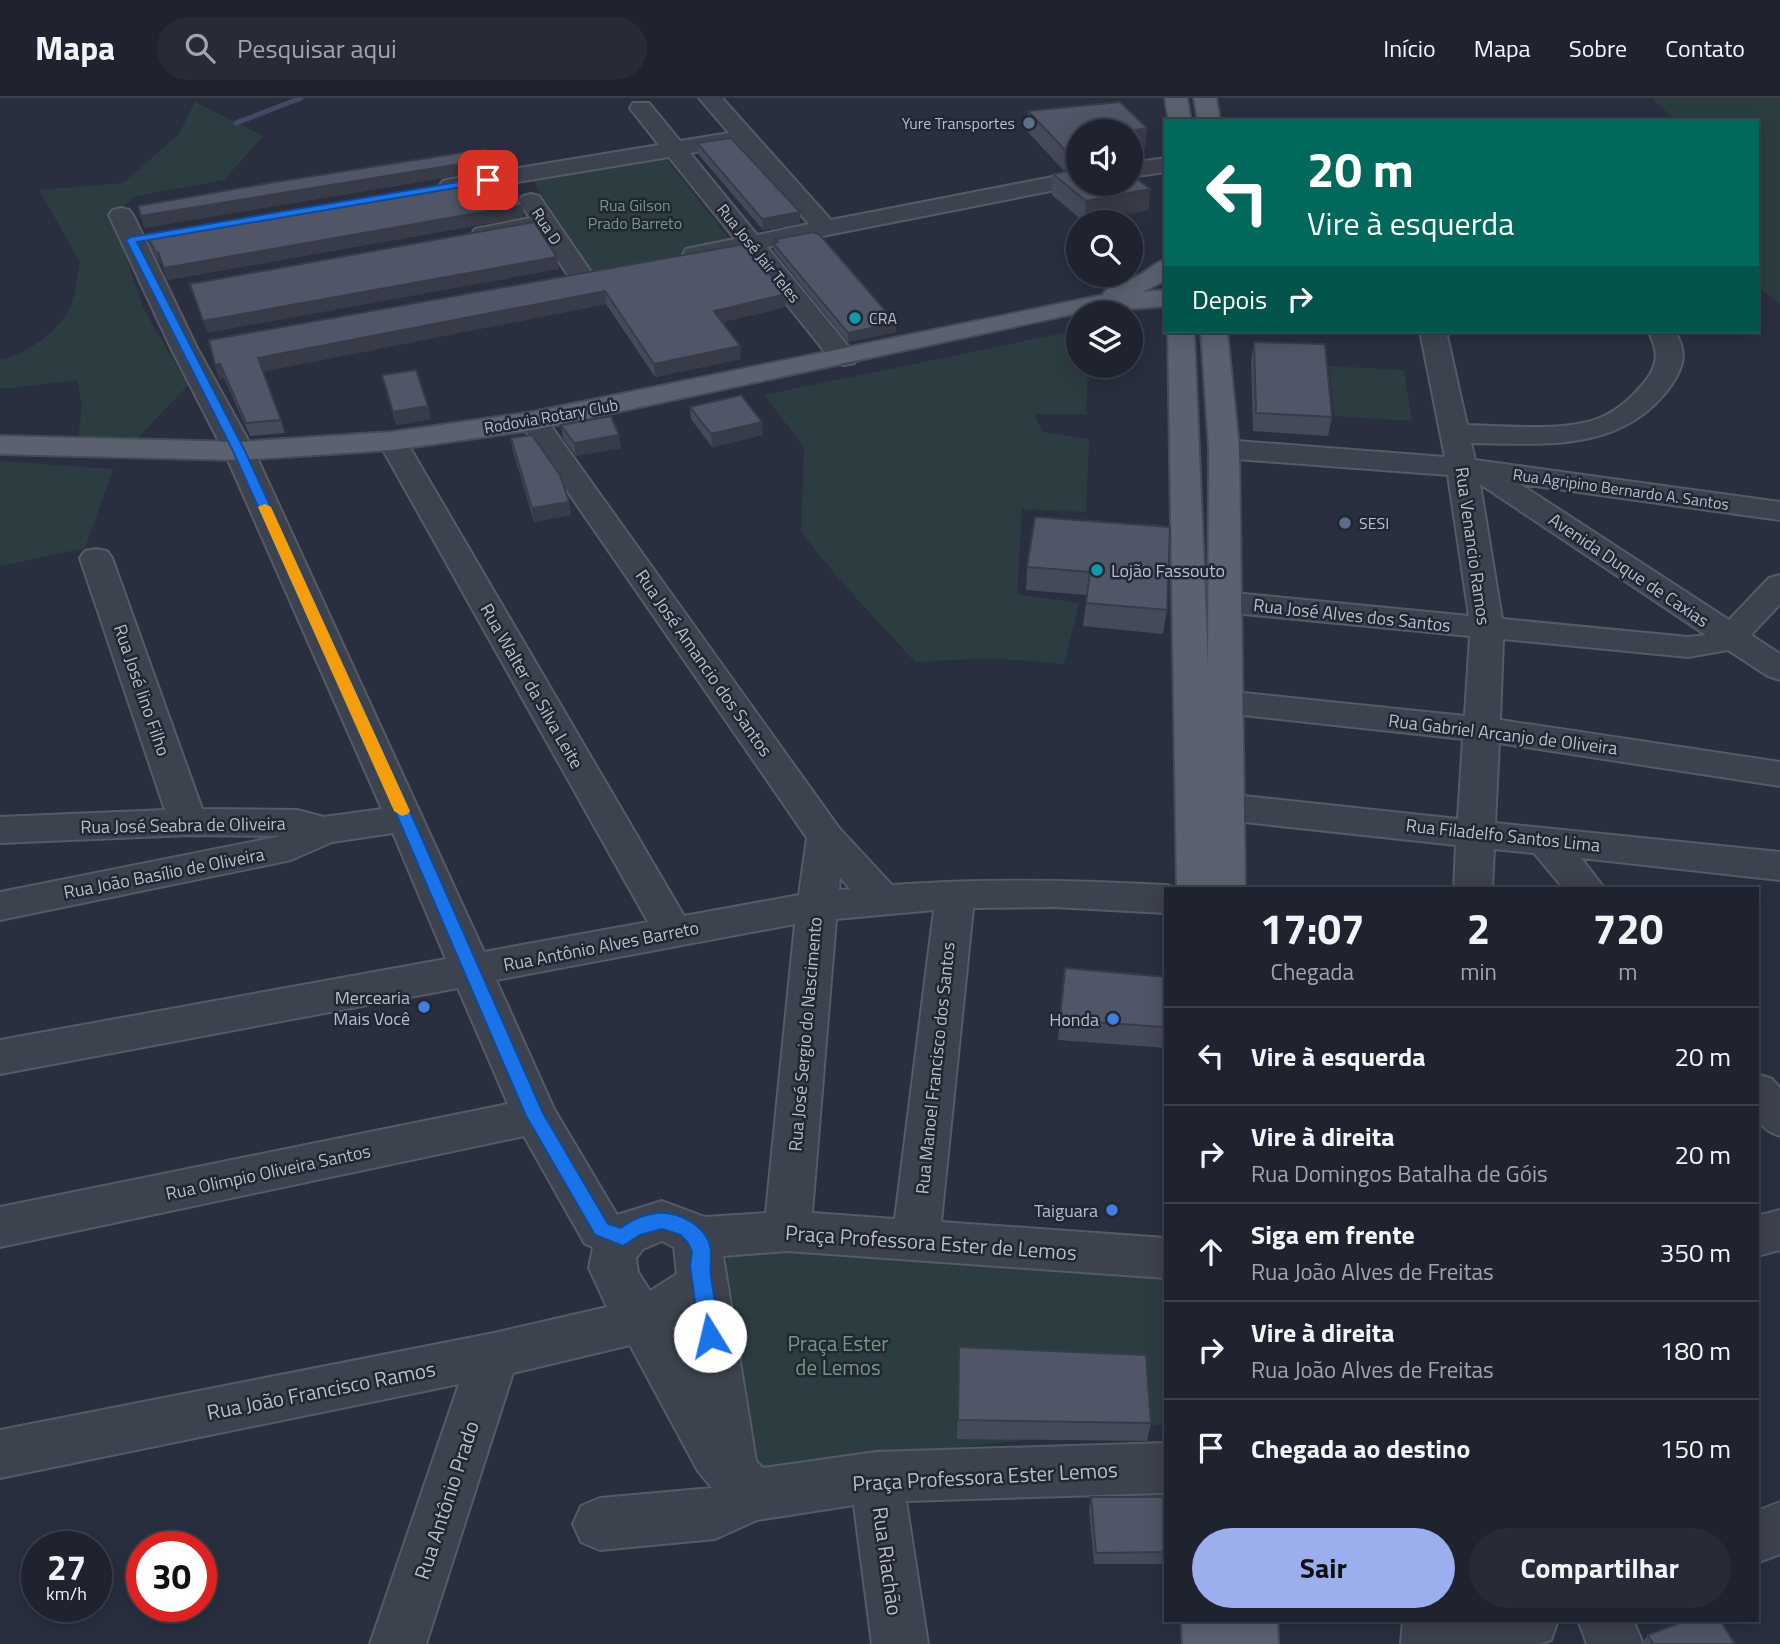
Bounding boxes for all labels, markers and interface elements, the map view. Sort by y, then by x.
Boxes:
search box [157,17,647,80]
text: Mapa [35,23,115,73]
icon: search [181,29,219,67]
text: Pesquisar aqui [237,29,397,68]
text: Início [1383,30,1436,66]
text: Mapa [1474,30,1531,66]
text: Sobre [1569,30,1627,66]
text: Contato [1665,30,1745,66]
place label: Yure Transportes [902,111,1015,135]
marker: Yure Transportes [1021,115,1037,131]
map controls [1066,119,1143,378]
button: sound [1066,119,1143,196]
text: 20 m [1307,131,1414,206]
icon: left [1192,147,1283,238]
pin [458,150,518,210]
icon: arrive [469,161,507,199]
park label: Rua Gilson Prado Barreto [588,193,682,235]
street label: Rua José Jair Teles [711,198,807,308]
text: Vire à esquerda [1307,199,1514,247]
street label: Rua D [526,203,568,249]
button: search [1066,210,1143,287]
text: Depois [1192,280,1267,319]
icon: right [1281,280,1319,318]
button: layers [1066,301,1143,378]
place label: CRA [869,306,897,330]
marker: CRA [847,310,863,326]
street label: Rodovia Rotary Club [482,392,620,440]
street label: Rua Agripino Bernardo A. Santos [1511,462,1731,516]
street label: Rua Venancio Ramos [1449,465,1497,627]
street label: Avenida Duque de Caxias [1543,506,1715,634]
place label: SESI [1359,511,1389,535]
marker: SESI [1337,515,1353,531]
place label: Lojão Fassouto [1111,557,1225,584]
marker: Lojão Fassouto [1089,562,1105,578]
street label: Rua José Amancio dos Santos [629,564,779,762]
street label: Rua José Alves dos Santos [1252,591,1452,639]
street label: Rua Walter da Silva Leite [474,598,590,774]
street label: Rua José lino Filho [107,621,177,759]
street label: Rua Gabriel Arcanjo de Oliveira [1387,707,1619,761]
street label: Rua José Seabra de Oliveira [80,810,286,840]
street label: Rua Filadelfo Santos Lima [1404,811,1602,859]
street label: Rua João Basílio de Oliveira [61,840,267,906]
text: 17:07 [1260,896,1365,960]
text: 2 [1467,896,1490,960]
text: 720 [1593,896,1663,960]
street label: Rua Antônio Alves Barreto [501,914,701,978]
street label: Rua José Sergio do Nascimento [781,916,829,1152]
street label: Rua Manoel Francisco dos Santos [908,941,962,1195]
text: Chegada [1270,954,1354,989]
text: min [1460,954,1497,989]
text: m [1618,954,1638,989]
place label: Mercearia Mais Você [333,984,410,1032]
marker: Mercearia Mais Você [416,999,432,1015]
place label: Honda [1049,1006,1099,1033]
marker: Honda [1105,1011,1121,1027]
icon: left [1192,1037,1230,1075]
text: Vire à esquerda [1251,1037,1426,1076]
text: 20 m [1674,1037,1731,1076]
text: Vire à direita [1251,1117,1394,1156]
icon: right [1192,1135,1230,1173]
text: 20 m [1674,1135,1731,1174]
street label: Rua Olimpio Oliveira Santos [163,1137,373,1207]
text: Rua Domingos Batalha de Góis [1251,1156,1548,1191]
place label: Taiguara [1034,1197,1098,1224]
marker: Taiguara [1104,1202,1120,1218]
text: Siga em frente [1251,1215,1415,1254]
street label: Praça Professora Ester de Lemos [784,1216,1078,1268]
icon: ahead [1192,1233,1230,1271]
text: 350 m [1660,1233,1731,1272]
text: Rua João Alves de Freitas [1251,1254,1494,1289]
position arrow [673,1299,747,1373]
text: Vire à direita [1251,1313,1394,1352]
park label: Praça Ester de Lemos [787,1327,889,1383]
icon: right [1192,1331,1230,1369]
text: 180 m [1660,1331,1731,1370]
street label: Rua João Francisco Ramos [204,1352,438,1428]
text: Rua João Alves de Freitas [1251,1352,1494,1387]
street label: Rua Antônio Prado [405,1416,487,1584]
icon: arrive [1192,1429,1230,1467]
text: Chegada ao destino [1251,1429,1470,1468]
text: 150 m [1660,1429,1731,1468]
street label: Praça Professora Ester Lemos [851,1453,1119,1499]
street label: Rua Riachão [865,1505,911,1617]
button: Sair [1192,1528,1455,1608]
button: Compartilhar [1469,1528,1731,1608]
speed limit sign: 30 [126,1531,217,1622]
text: 27 [47,1540,86,1594]
text: km/h [46,1580,87,1607]

